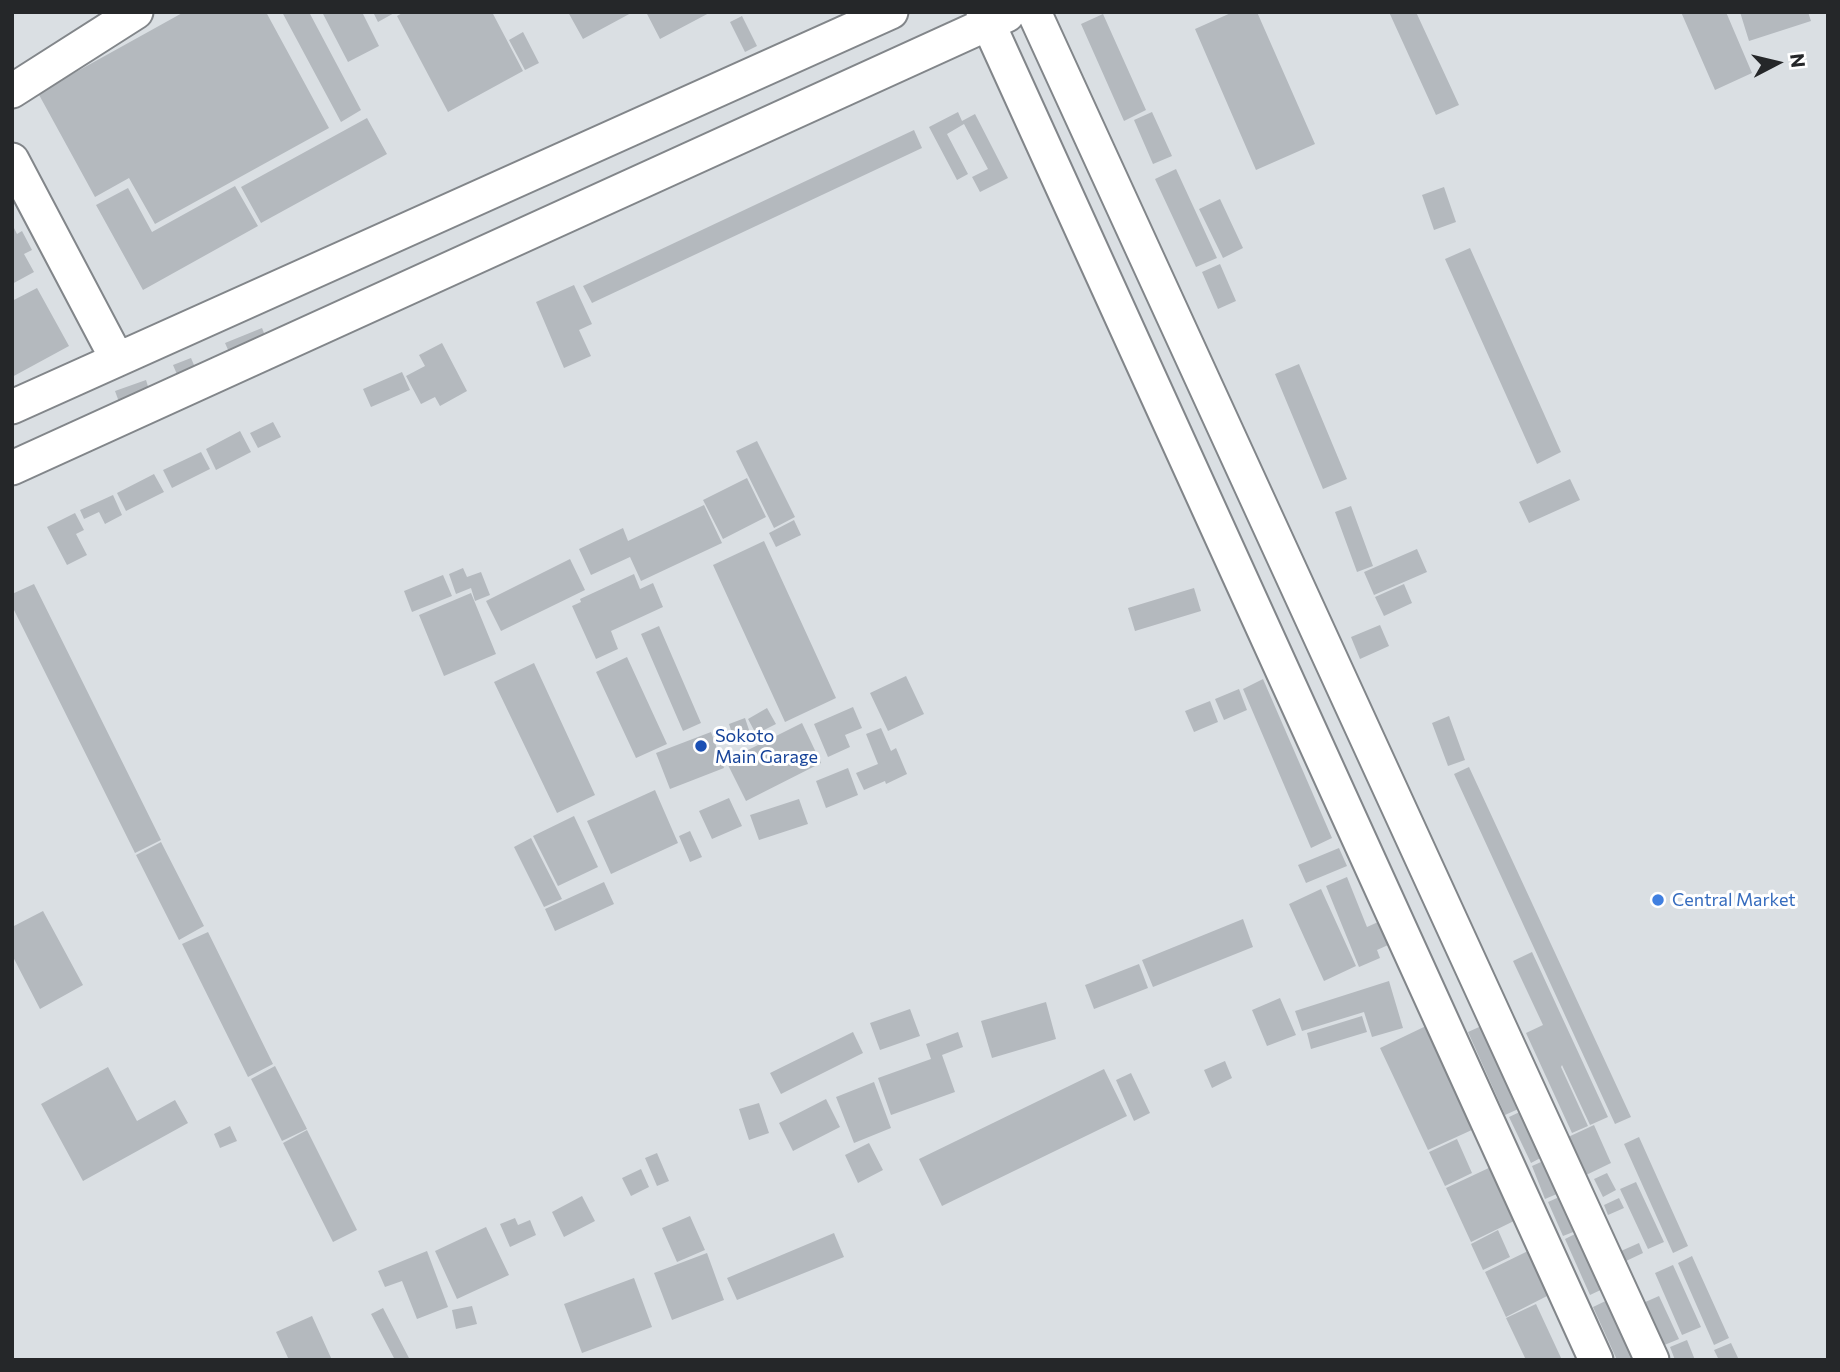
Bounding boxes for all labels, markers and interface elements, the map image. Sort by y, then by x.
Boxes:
north arrow [1742,28,1812,98]
text: N [1786,52,1811,69]
place label: Sokoto Main Garage [715,725,818,768]
marker: Sokoto Main Garage [693,738,709,754]
place label: Central Market [1672,889,1796,911]
marker: Central Market [1650,892,1666,908]

